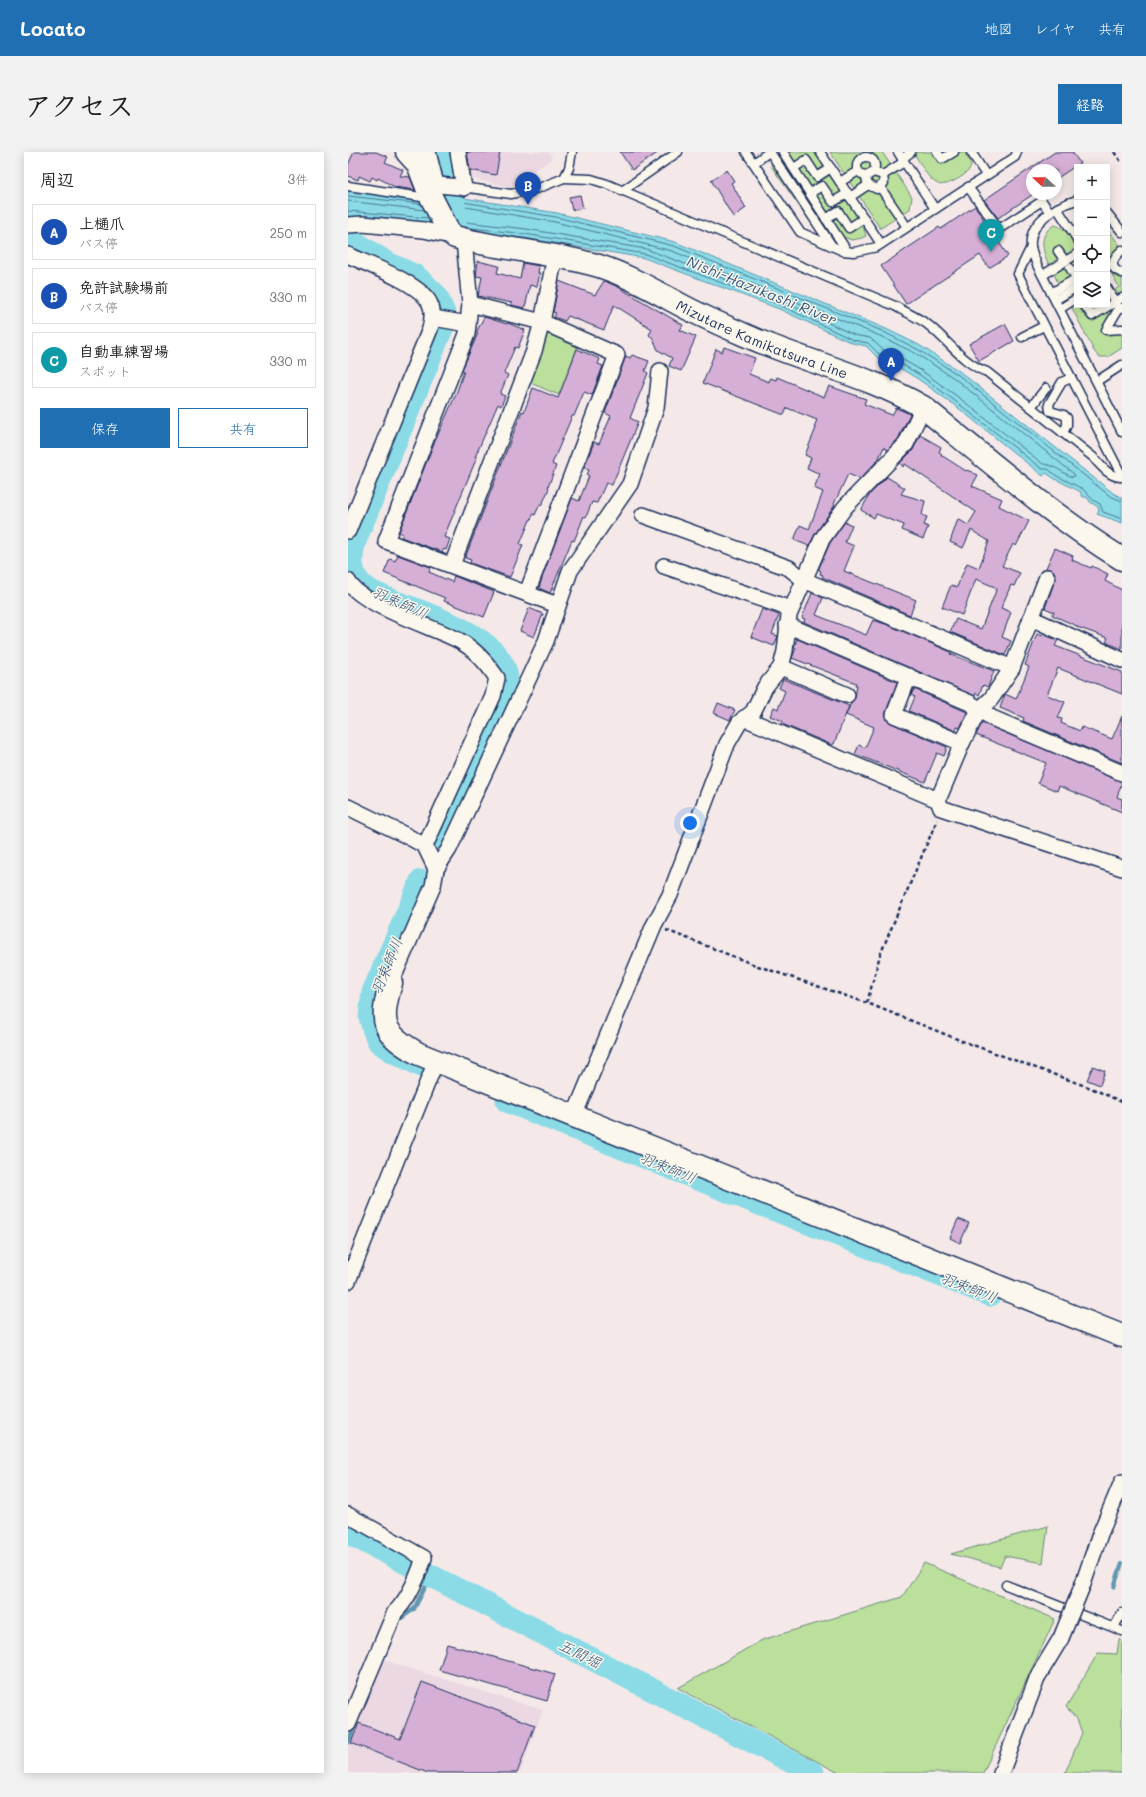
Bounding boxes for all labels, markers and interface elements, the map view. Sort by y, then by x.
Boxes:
text: Locato [20,16,86,41]
text: 地図 [985,19,1013,38]
text: レイヤ [1035,19,1076,38]
text: 共有 [1098,19,1126,38]
button: 経路 [1058,84,1122,124]
text: アクセス [24,87,134,123]
north arrow [1026,164,1062,200]
map controls [1074,164,1110,308]
button: + [1074,164,1110,200]
text: 周辺 [40,168,74,190]
text: 3件 [287,170,308,187]
pin: B [515,172,541,205]
button: − [1074,200,1110,236]
text: 上樋爪 [79,213,124,233]
pin: C [978,219,1004,252]
text: A [49,224,59,241]
text: 250 m [270,224,307,241]
text: バス停 [79,234,118,251]
button: locate [1074,236,1110,272]
water label: Nishi-Hazukashi River [684,251,841,329]
button: layers [1074,272,1110,308]
text: 免許試験場前 [79,277,169,297]
text: B [50,288,58,305]
text: 330 m [269,288,307,305]
street label: Mizutare Kamikatsura Line [673,295,851,382]
text: バス停 [79,298,118,315]
text: 自動車練習場 [79,341,169,361]
pin: A [878,348,904,381]
text: C [49,352,59,369]
text: 330 m [269,352,307,369]
text: スポット [79,362,131,379]
button: 保存 [40,408,170,448]
button: 共有 [178,408,308,448]
water label: 羽束師川 [369,581,431,623]
your location [680,813,700,833]
water label: 羽束師川 [365,934,407,998]
water label: 羽束師川 [636,1146,700,1188]
water label: 羽束師川 [937,1267,1001,1307]
water label: 五間堀 [555,1634,605,1673]

